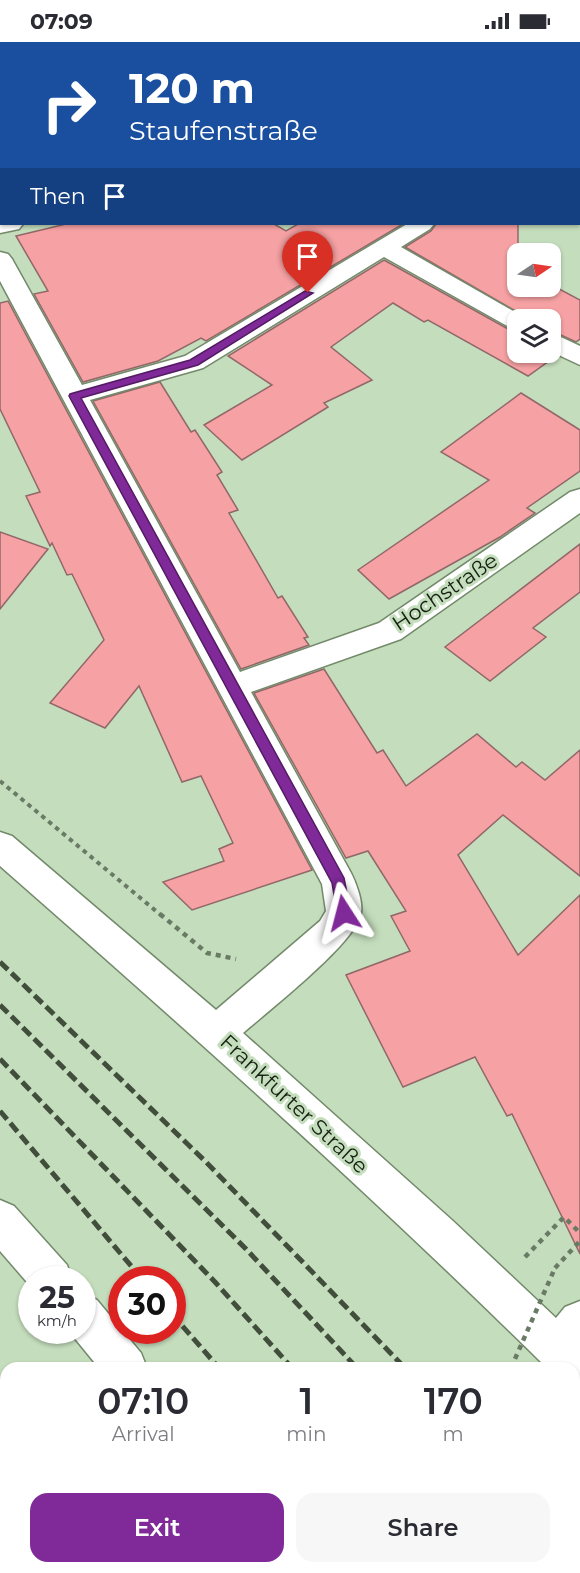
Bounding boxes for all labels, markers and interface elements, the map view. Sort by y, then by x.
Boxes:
text: 07:09 [30,8,93,35]
text: 120 m [129,62,255,114]
icon: right [30,66,108,144]
text: Staufenstraße [129,114,318,147]
icon: arrive [98,180,131,213]
text: Then [30,183,86,210]
pin [282,231,333,293]
icon: arrive [291,240,324,273]
north arrow [507,243,561,297]
map controls [507,243,561,363]
button: layers [507,309,561,363]
street label: Hochstraße [387,547,502,636]
position arrow [312,881,376,945]
street label: Frankfurter Straße [215,1029,373,1178]
speed limit sign: 30 [108,1266,186,1344]
text: 25 [39,1279,75,1316]
text: km/h [37,1311,77,1330]
text: 07:10 [97,1379,189,1423]
text: 1 [300,1379,313,1423]
text: 170 [424,1379,483,1423]
text: Arrival [112,1422,175,1446]
text: min [286,1422,326,1446]
text: m [443,1422,464,1446]
button: Exit [30,1493,284,1562]
button: Share [296,1493,550,1562]

